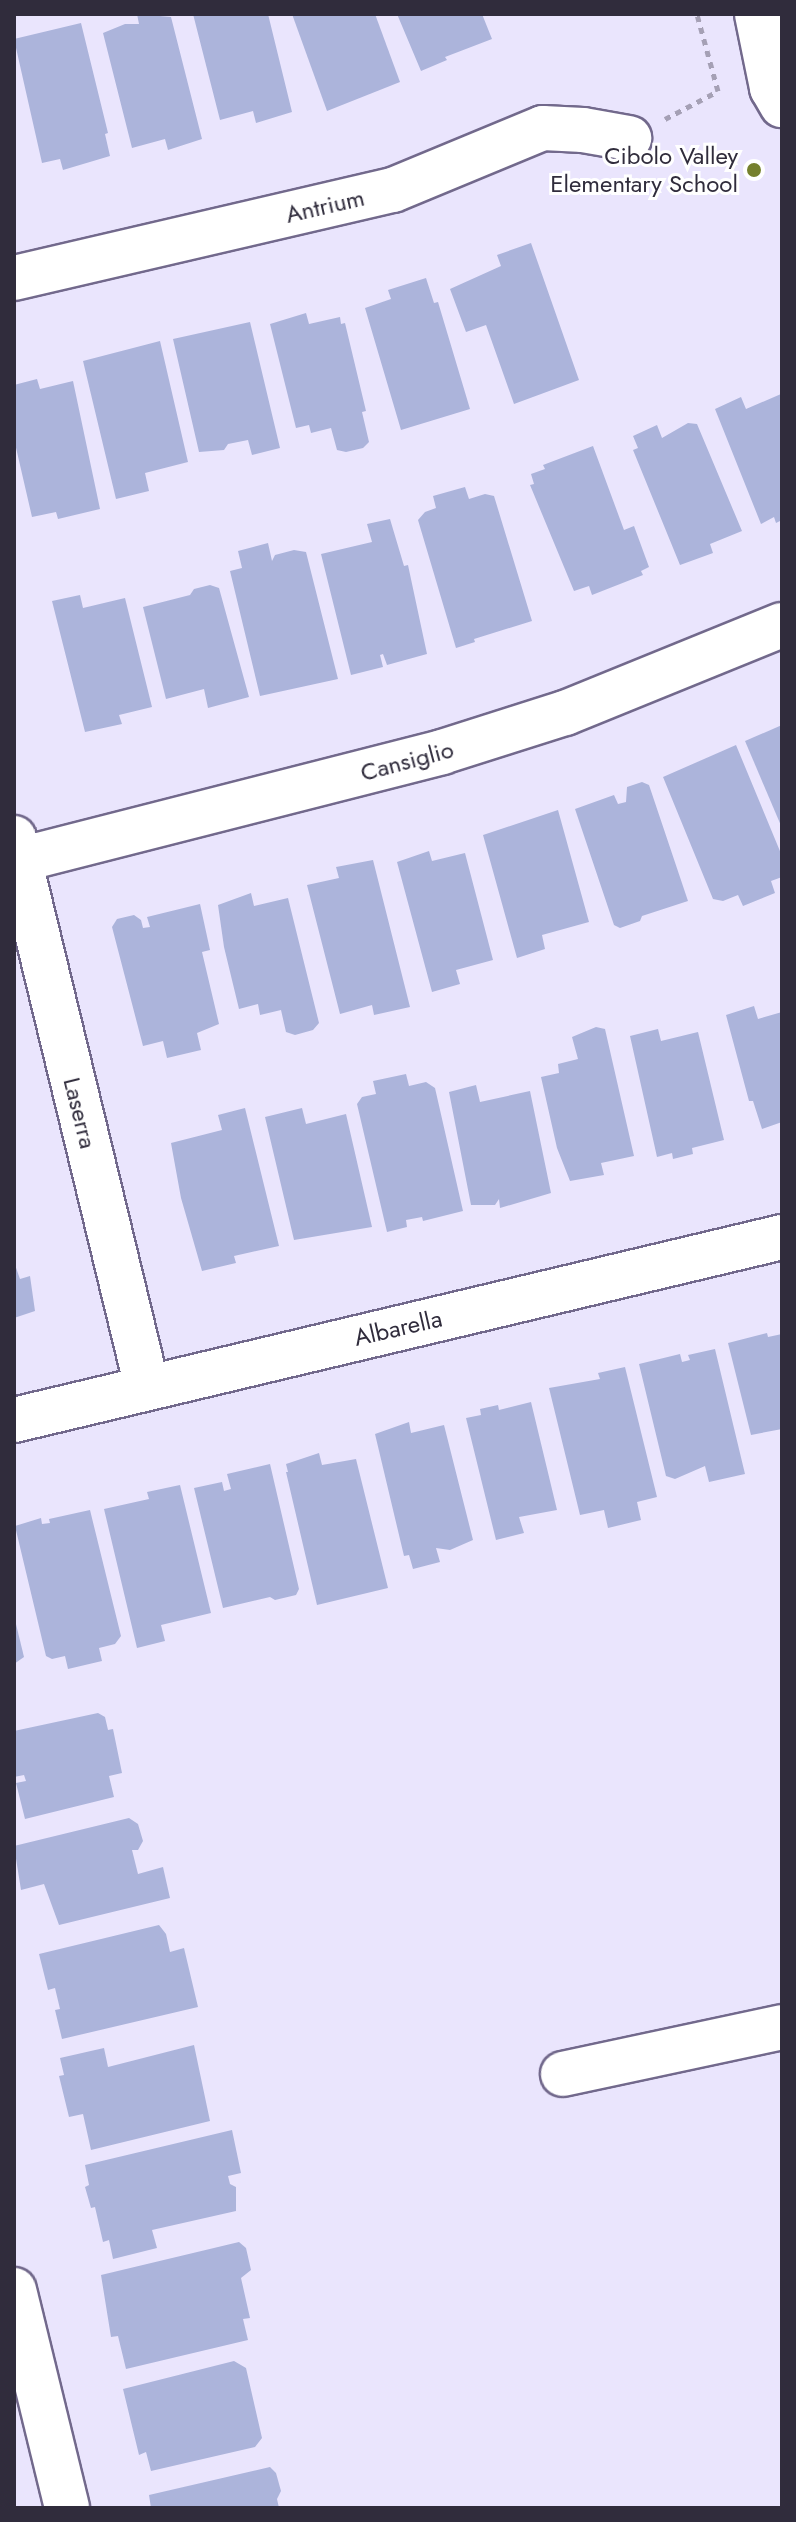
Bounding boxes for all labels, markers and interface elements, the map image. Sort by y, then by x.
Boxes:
place label: Cibolo Valley Elementary School [550,142,738,198]
marker: Cibolo Valley Elementary School [745,161,763,179]
street label: Antrium [283,183,367,229]
street label: Cansiglio [357,735,457,787]
street label: Laserra [57,1074,103,1152]
street label: Albarella [351,1304,445,1352]

